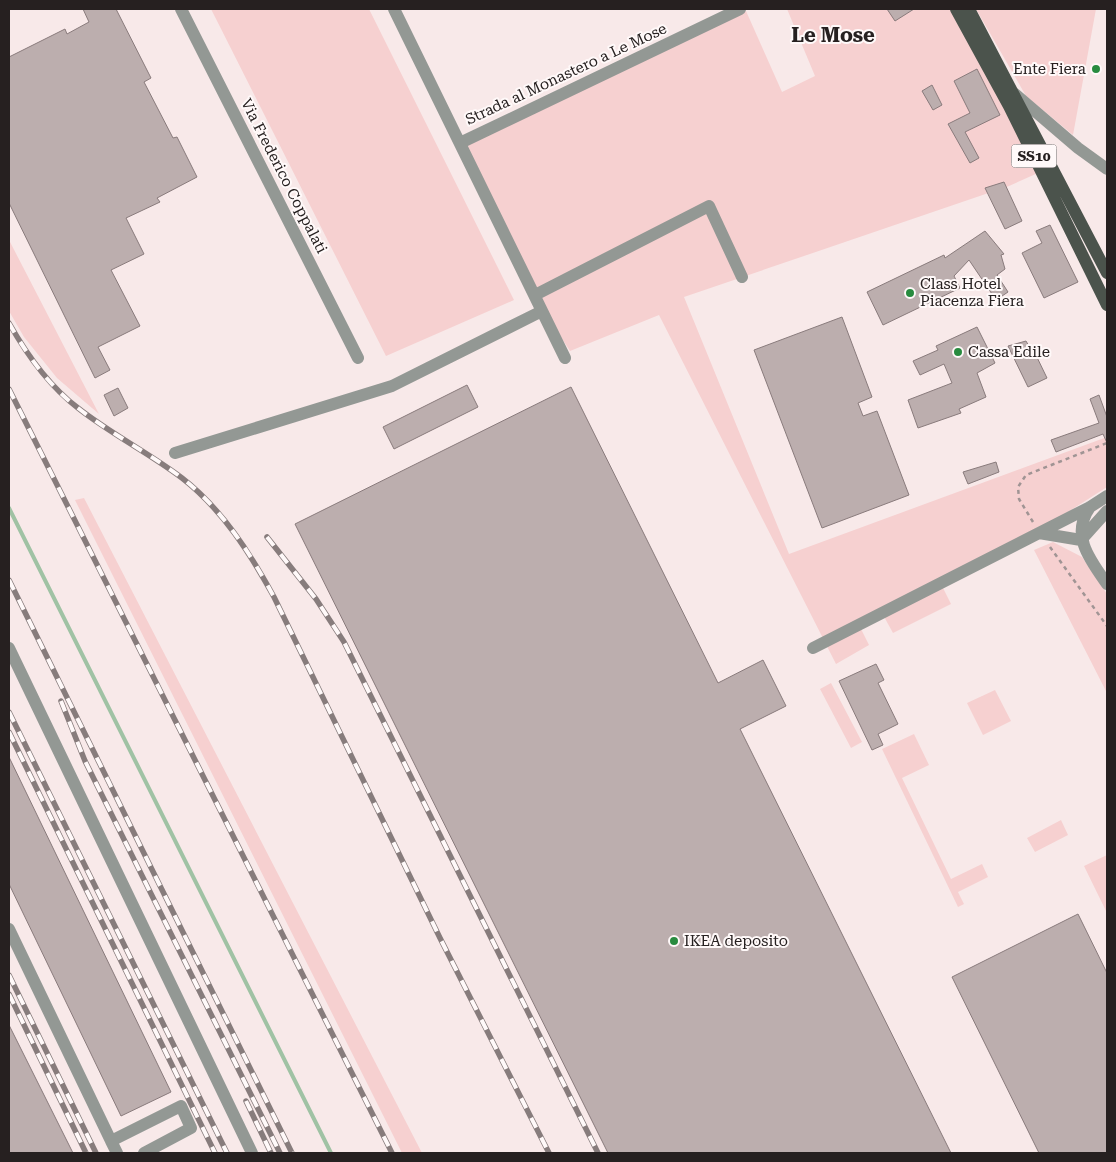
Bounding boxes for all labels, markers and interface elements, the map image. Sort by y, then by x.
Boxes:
street label: Strada al Monastero a Le Mose [463,19,669,129]
district label: Le Mose [791,23,875,47]
place label: Ente Fiera [1013,60,1086,78]
marker: Ente Fiera [1090,63,1102,75]
street label: Via Frederico Coppalati [237,96,331,257]
road number: SS10 [1012,144,1056,168]
place label: Class Hotel Piacenza Fiera [920,275,1024,310]
marker: Class Hotel Piacenza Fiera [904,287,916,299]
place label: Cassa Edile [968,343,1050,361]
marker: Cassa Edile [952,346,964,358]
place label: IKEA deposito [684,932,788,950]
marker: IKEA deposito [668,935,680,947]

